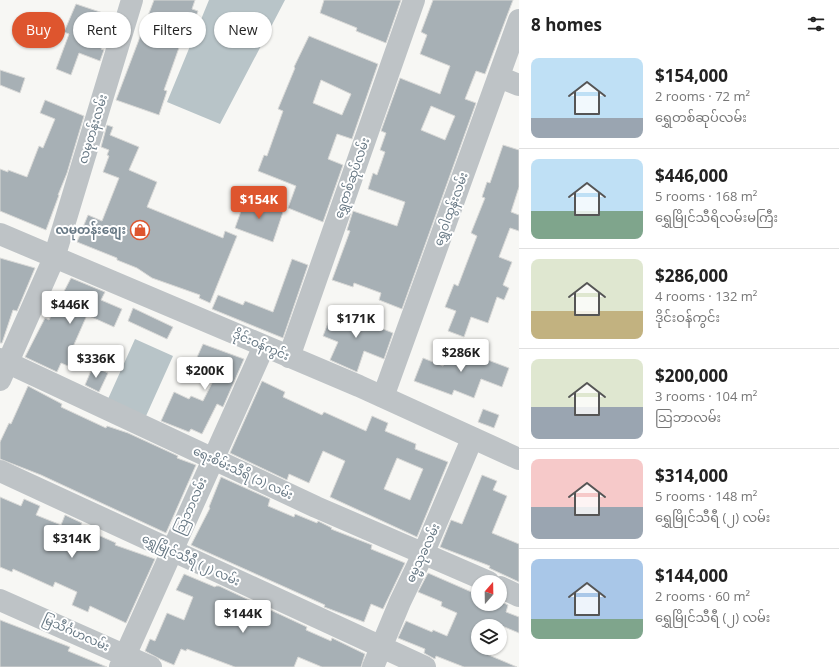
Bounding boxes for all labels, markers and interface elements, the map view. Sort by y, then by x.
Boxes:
chip: Buy [12,12,65,48]
chip: Rent [73,12,131,48]
chip: Filters [139,12,206,48]
chip: New [214,12,272,48]
text: 8 homes [531,13,602,36]
icon: filters [805,13,827,35]
text: $154,000 [655,64,728,87]
icon: home [563,74,611,122]
text: 2 rooms · 72 m² [655,87,750,105]
street label: လမုတန်းလမ်း [74,92,113,166]
text: ရွှေတစ်ဆုပ်လမ်း [655,108,747,126]
street label: ရွှေတစ်ဆုပ်လမ်း [330,135,375,221]
text: $446,000 [655,164,728,187]
street label: ရွှေဝါထွန်းလမ်း [429,170,474,249]
icon: home [563,175,611,223]
pin: $154K [231,186,287,220]
text: 5 rooms · 168 m² [655,187,757,205]
text: $154K [240,190,278,208]
text: ရွှေမြိုင်သီရိလမ်းမကြီး [655,208,778,226]
shop icon: လမုတန်းစျေး [129,219,151,241]
place label: လမုတန်းစျေး [55,220,126,241]
text: $286,000 [655,264,728,287]
icon: home [563,275,611,323]
text: 4 rooms · 132 m² [655,287,757,305]
pin: $446K [42,291,98,325]
text: $446K [51,295,89,313]
pin: $171K [328,305,384,339]
text: ဒိုင်းဝန်ကွင်း [655,308,720,326]
text: $171K [337,309,375,327]
street label: ဒိုင်းဝန်ကွင်း [229,325,292,366]
pin: $286K [433,339,489,373]
text: $286K [442,343,480,361]
pin: $336K [68,345,124,379]
text: $336K [77,349,115,367]
pin: $200K [177,357,233,391]
text: $200K [186,361,224,379]
text: $200,000 [655,364,728,387]
icon: home [563,375,611,423]
text: 3 rooms · 104 m² [655,387,757,405]
text: သြဘာလမ်း [655,408,721,426]
street label: ရေးစိမ်းသီရိ (၁) လမ်း [190,442,296,505]
text: $314,000 [655,464,728,487]
street label: သြဘာလမ်း [170,474,213,538]
icon: home [563,475,611,523]
text: 5 rooms · 148 m² [655,487,757,505]
text: ရွှေမြိုင်သီရီ (၂) လမ်း [655,508,770,526]
street label: ဓမ္မသုခလမ်း [401,520,446,586]
pin: $314K [44,525,100,559]
text: $314K [53,529,91,547]
street label: ရွှေမြိုင်သီရီ (၂) လမ်း [139,529,243,592]
text: $144,000 [655,564,728,587]
north arrow [471,575,507,611]
map controls [471,575,507,655]
icon: home [563,575,611,623]
text: 2 rooms · 60 m² [655,587,750,605]
pin: $144K [215,600,271,634]
text: $144K [224,604,262,622]
text: ရွှေမြိုင်သီရီ (၂) လမ်း [655,608,770,626]
street label: မြသီင်္ဂဟလမ်း [39,610,112,657]
button: layers [471,619,507,655]

